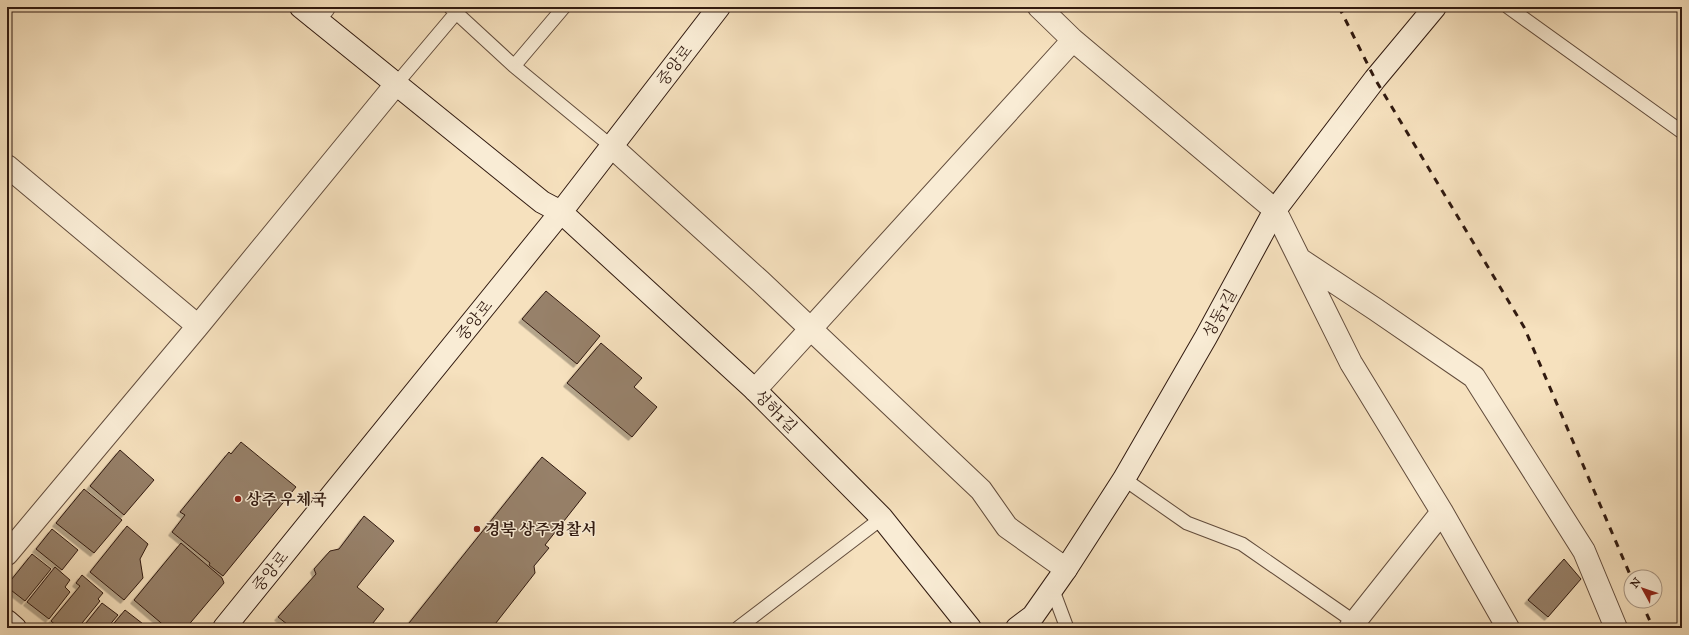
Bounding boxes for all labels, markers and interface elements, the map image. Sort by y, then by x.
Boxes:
street label: 중앙로 [653,41,696,89]
street label: 성동1길 [1198,286,1241,341]
street label: 중앙로 [452,296,497,344]
street label: 성하1길 [750,386,801,437]
place label: 상주 우체국 [246,490,327,509]
marker: 상주 우체국 [233,494,243,504]
place label: 경북 상주경찰서 [485,520,597,539]
marker: 경북 상주경찰서 [472,524,482,534]
street label: 중앙로 [248,547,293,595]
north arrow [1623,569,1663,609]
text: N [1628,575,1644,591]

